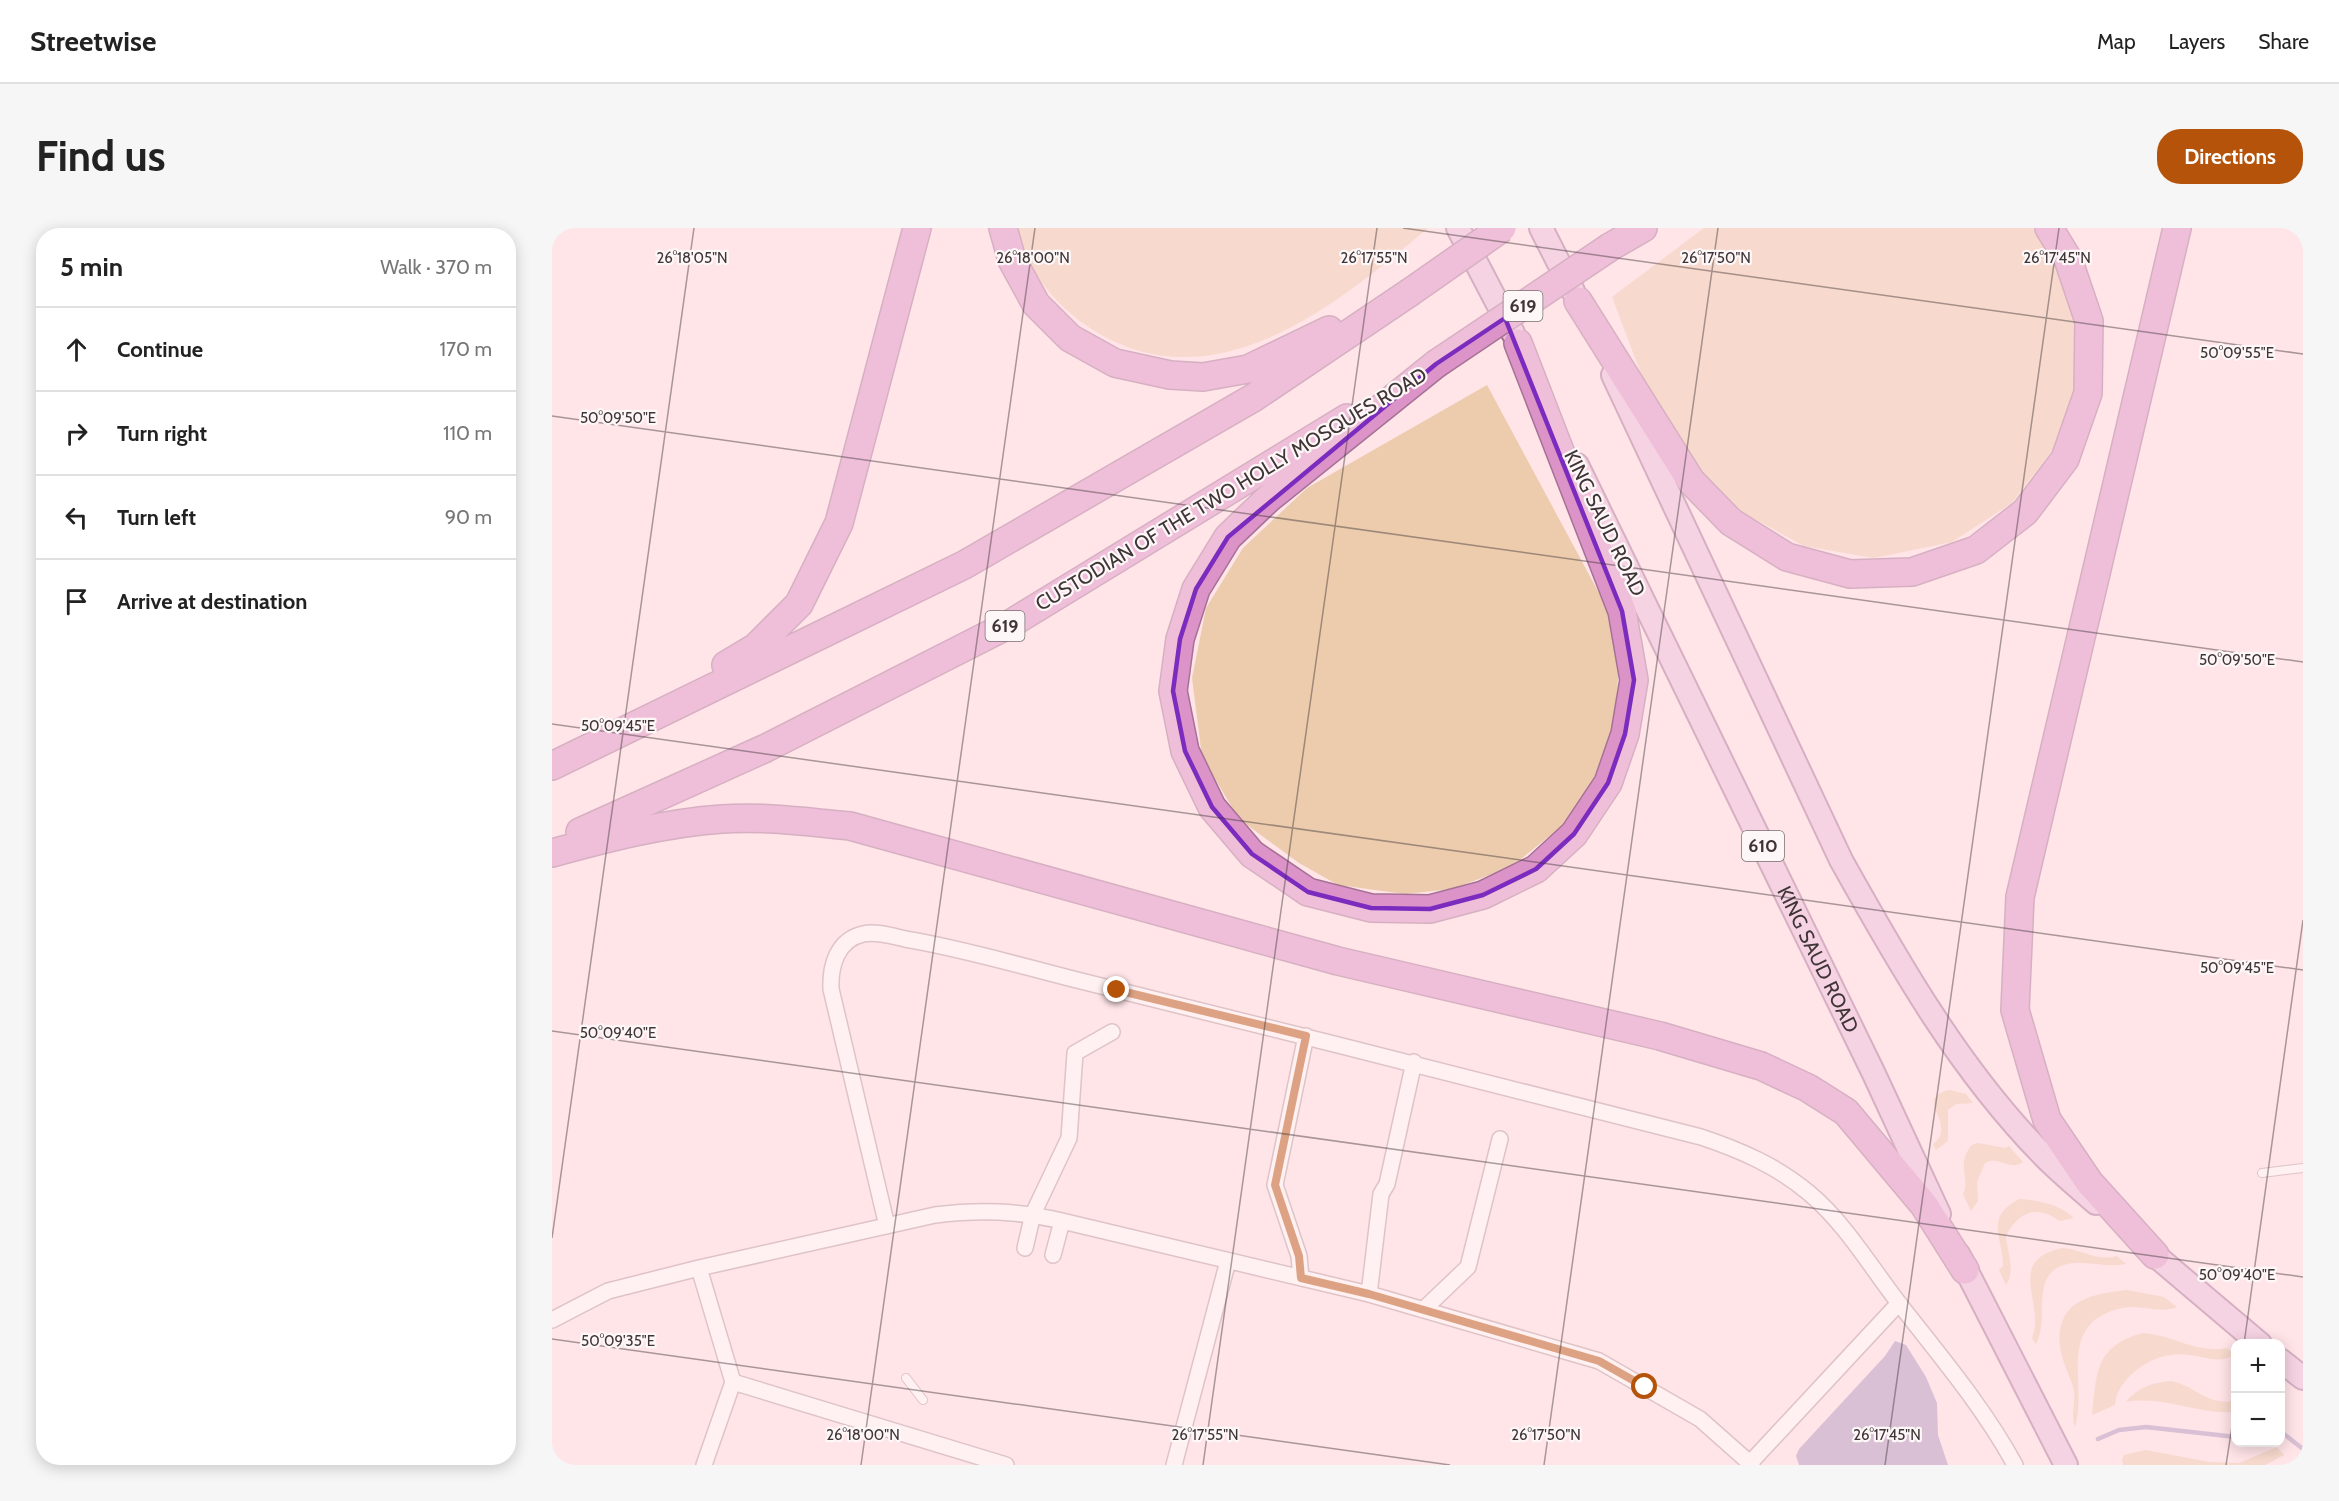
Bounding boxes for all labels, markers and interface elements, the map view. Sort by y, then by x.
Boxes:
text: Streetwise [30,24,156,58]
text: Map [2097,29,2136,54]
text: Layers [2169,29,2225,54]
text: Share [2258,29,2309,54]
button: Directions [2157,129,2303,184]
text: Find us [36,130,165,182]
text: 26°18'05"N [656,249,728,267]
text: 26°18'00"N [996,249,1070,267]
text: 26°17'55"N [1340,249,1408,267]
text: 26°17'50"N [1681,249,1751,267]
text: 26°17'45"N [2023,249,2091,267]
text: 5 min [60,251,123,283]
text: Walk · 370 m [380,255,492,279]
road number: 619 [1504,291,1542,321]
icon: ahead [60,333,93,366]
text: Continue [117,336,203,363]
text: 170 m [440,337,492,361]
text: 50°09'55"E [2200,344,2274,362]
street label: CUSTODIAN OF THE TWO HOLLY MOSQUES ROAD [1031,362,1431,616]
text: 50°09'50"E [580,409,656,427]
icon: right [60,417,93,450]
text: Turn right [117,420,207,447]
text: 110 m [443,421,492,445]
street label: KING SAUD ROAD [1559,446,1651,600]
icon: left [60,501,93,534]
text: Turn left [117,504,196,531]
text: 90 m [445,505,492,529]
icon: arrive [60,585,93,618]
text: Arrive at destination [117,588,307,615]
road number: 619 [986,611,1024,641]
text: 50°09'50"E [2199,651,2275,669]
text: 50°09'45"E [581,717,655,735]
road number: 610 [1742,831,1784,861]
street label: KING SAUD ROAD [1772,882,1864,1036]
text: 50°09'45"E [2200,959,2274,977]
route end [1103,976,1129,1002]
text: 50°09'40"E [580,1024,656,1042]
text: 50°09'40"E [2199,1266,2275,1284]
text: 50°09'35"E [581,1332,655,1350]
map controls [2231,1339,2285,1447]
button: + [2231,1339,2285,1393]
route start [1631,1373,1657,1399]
button: − [2231,1393,2285,1447]
text: 26°18'00"N [826,1426,900,1444]
text: 26°17'55"N [1171,1426,1239,1444]
text: 26°17'50"N [1511,1426,1581,1444]
text: 26°17'45"N [1853,1426,1921,1444]

